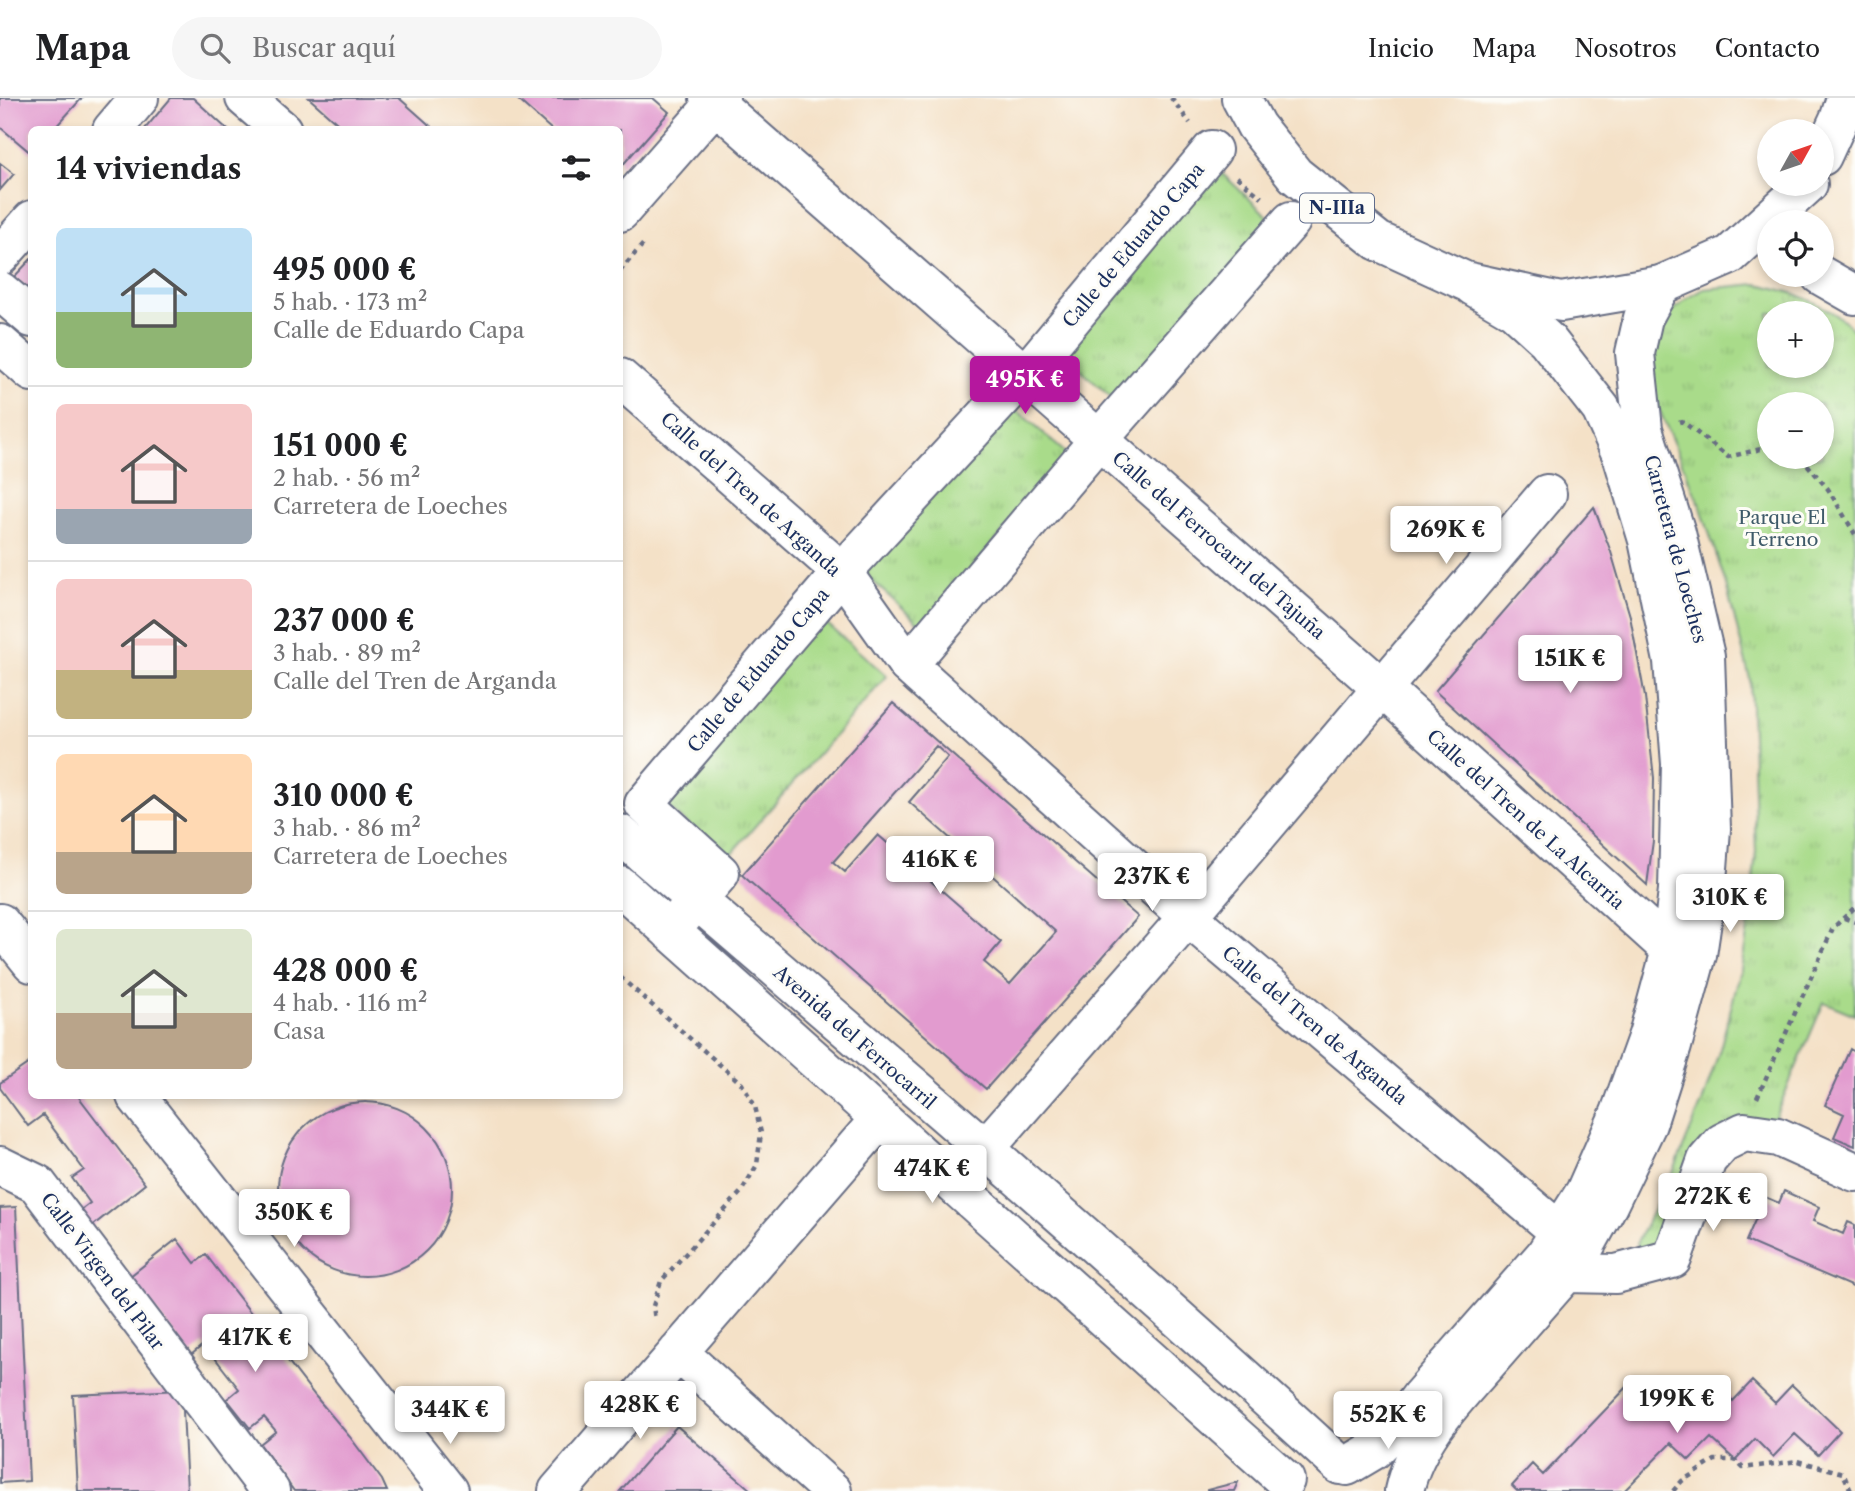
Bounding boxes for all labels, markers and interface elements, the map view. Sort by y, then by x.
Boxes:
search box [172,17,662,80]
text: Mapa [35,28,130,69]
icon: search [196,29,234,67]
text: Buscar aquí [252,32,396,64]
text: Inicio [1368,34,1434,63]
text: Mapa [1472,34,1536,63]
text: Nosotros [1574,34,1677,63]
text: Contacto [1715,34,1820,63]
north arrow [1757,119,1834,196]
map controls [1757,119,1834,469]
icon: filters [557,149,595,187]
text: 14 viviendas [56,150,242,187]
street label: Calle de Eduardo Capa [1058,158,1209,332]
road number: N-IIIa [1300,194,1374,222]
button: locate [1757,210,1834,287]
text: 495 000 € [273,251,417,288]
icon: home [112,256,196,340]
text: 5 hab. · 173 m² [273,288,427,316]
button: + [1757,301,1834,378]
text: Calle de Eduardo Capa [273,316,525,344]
pin: 495K € [968,356,1082,416]
text: 495K € [986,365,1064,393]
button: − [1757,392,1834,469]
street label: Calle del Tren de Arganda [656,407,845,581]
text: 151 000 € [273,427,408,464]
icon: home [112,432,196,516]
street label: Calle del Ferrocarrl del Tajuña [1108,447,1330,644]
street label: Carretera de Loeches [1639,452,1712,646]
text: 2 hab. · 56 m² [273,464,420,492]
text: Carretera de Loeches [273,492,508,520]
pin: 269K € [1389,506,1503,566]
park label: Parque El Terreno [1738,506,1826,551]
text: 269K € [1406,515,1486,543]
street label: Calle de Eduardo Capa [683,583,834,757]
text: 237 000 € [273,602,415,639]
icon: home [112,607,196,691]
pin: 151K € [1513,636,1627,695]
text: 3 hab. · 89 m² [273,639,421,667]
text: 151K € [1534,644,1606,672]
text: Calle del Tren de Arganda [273,667,557,695]
street label: Calle del Tren de La Alcarria [1422,725,1629,914]
text: 310 000 € [273,777,414,814]
icon: home [112,782,196,866]
text: 3 hab. · 86 m² [273,814,421,842]
pin: 416K € [883,836,997,896]
text: Carretera de Loeches [273,842,508,870]
text: 416K € [902,845,978,873]
pin: 237K € [1095,854,1209,913]
text: 237K € [1114,862,1190,890]
pin: 310K € [1673,874,1787,934]
text: 310K € [1692,883,1768,911]
street label: Calle del Tren de Arganda [1217,941,1412,1110]
text: 428 000 € [273,952,418,989]
icon: home [112,957,196,1041]
street label: Avenida del Ferrocarril [768,960,941,1114]
text: 4 hab. · 116 m² [273,989,427,1017]
text: Casa [273,1017,325,1045]
pin: 474K € [875,1146,989,1205]
text: 474K € [894,1154,970,1182]
pin: 272K € [1656,1174,1770,1233]
text: 272K € [1674,1182,1752,1210]
street label: Calle Virgen del Pilar [36,1188,169,1354]
pin: 350K € [237,1190,351,1249]
text: 350K € [255,1198,333,1226]
pin: 417K € [198,1314,312,1374]
text: 417K € [218,1323,292,1351]
pin: 199K € [1620,1376,1734,1435]
pin: 428K € [583,1382,697,1441]
text: 199K € [1639,1384,1715,1412]
pin: 344K € [393,1386,507,1446]
text: 428K € [600,1390,680,1418]
pin: 552K € [1331,1392,1445,1451]
text: 344K € [411,1395,489,1423]
text: 552K € [1349,1400,1427,1428]

